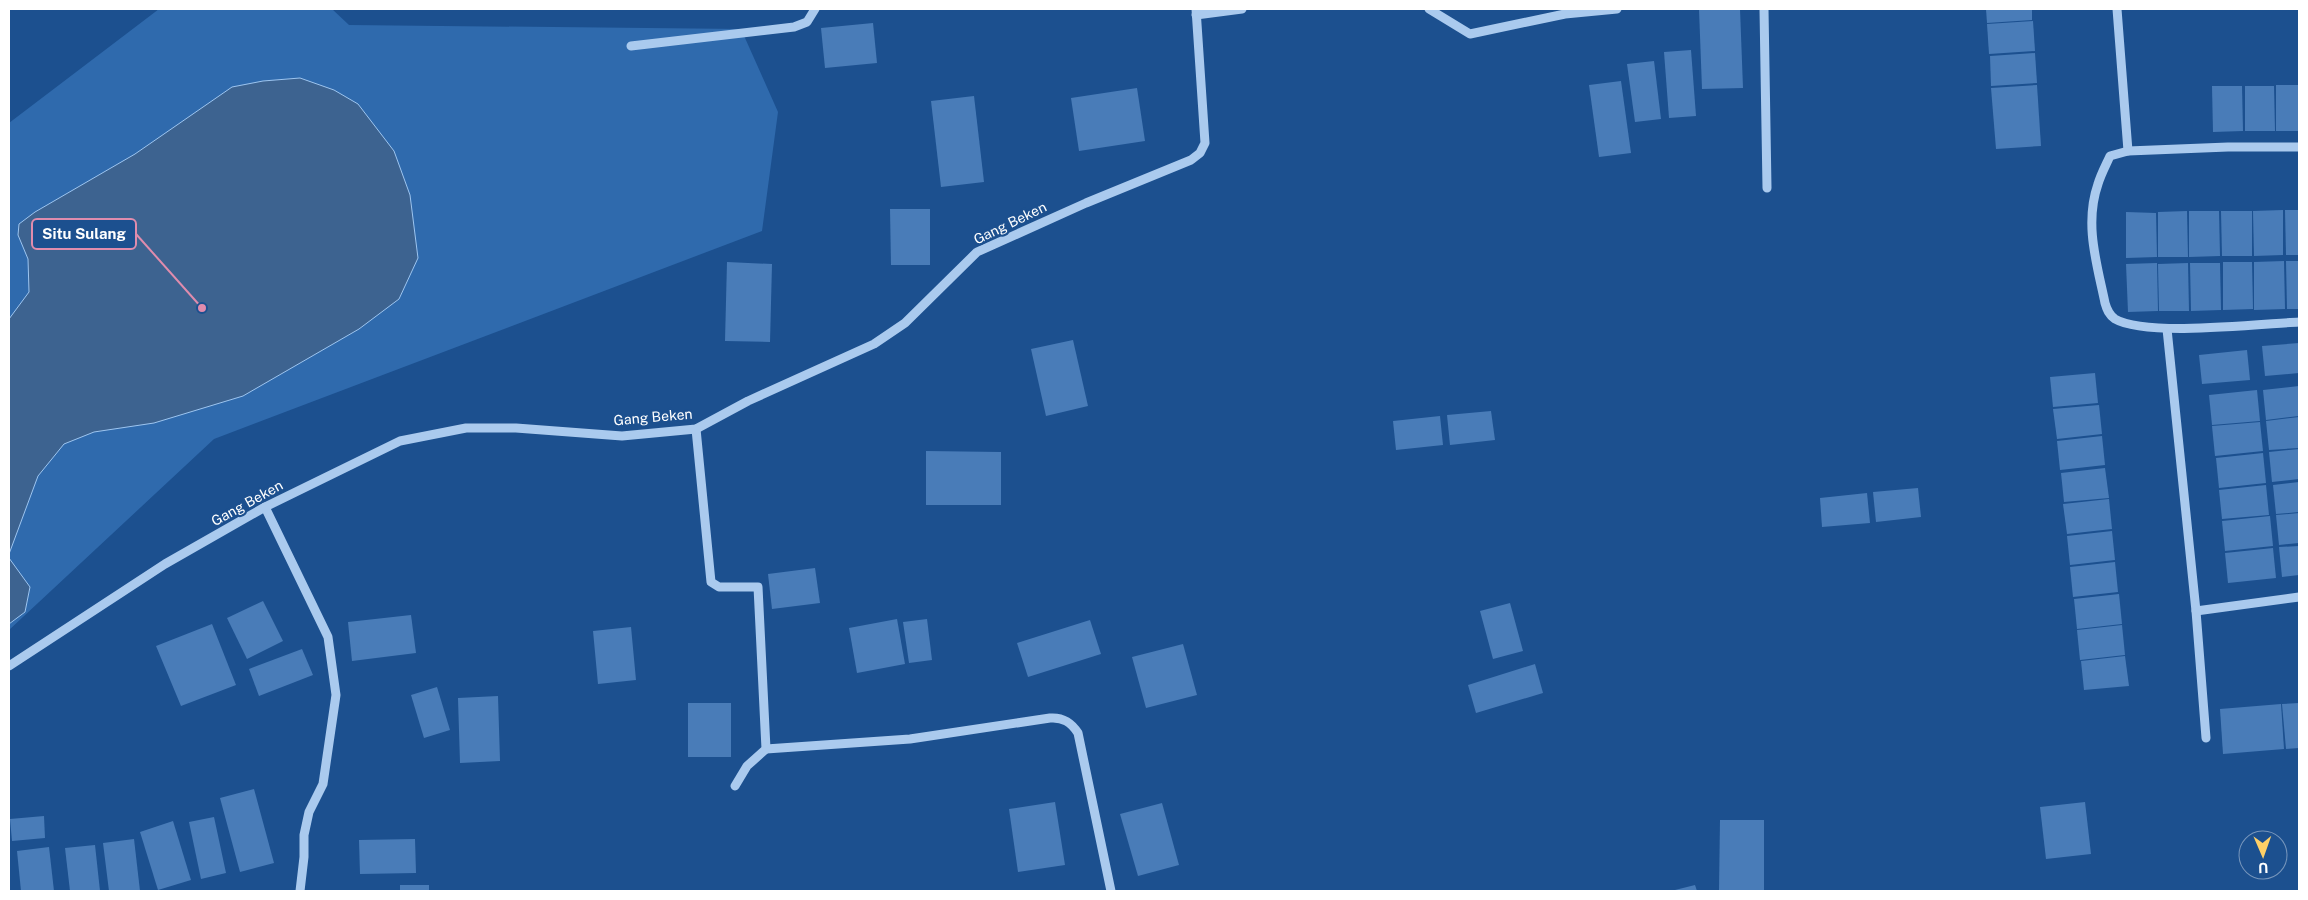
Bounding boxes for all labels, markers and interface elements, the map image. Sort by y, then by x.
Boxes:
street label: Gang Beken [971,198,1049,248]
callout: Situ Sulang [32,219,136,249]
text: Situ Sulang [42,225,127,242]
street label: Gang Beken [613,406,693,428]
street label: Gang Beken [209,477,285,529]
north arrow [2238,830,2288,880]
text: U [2258,860,2269,876]

